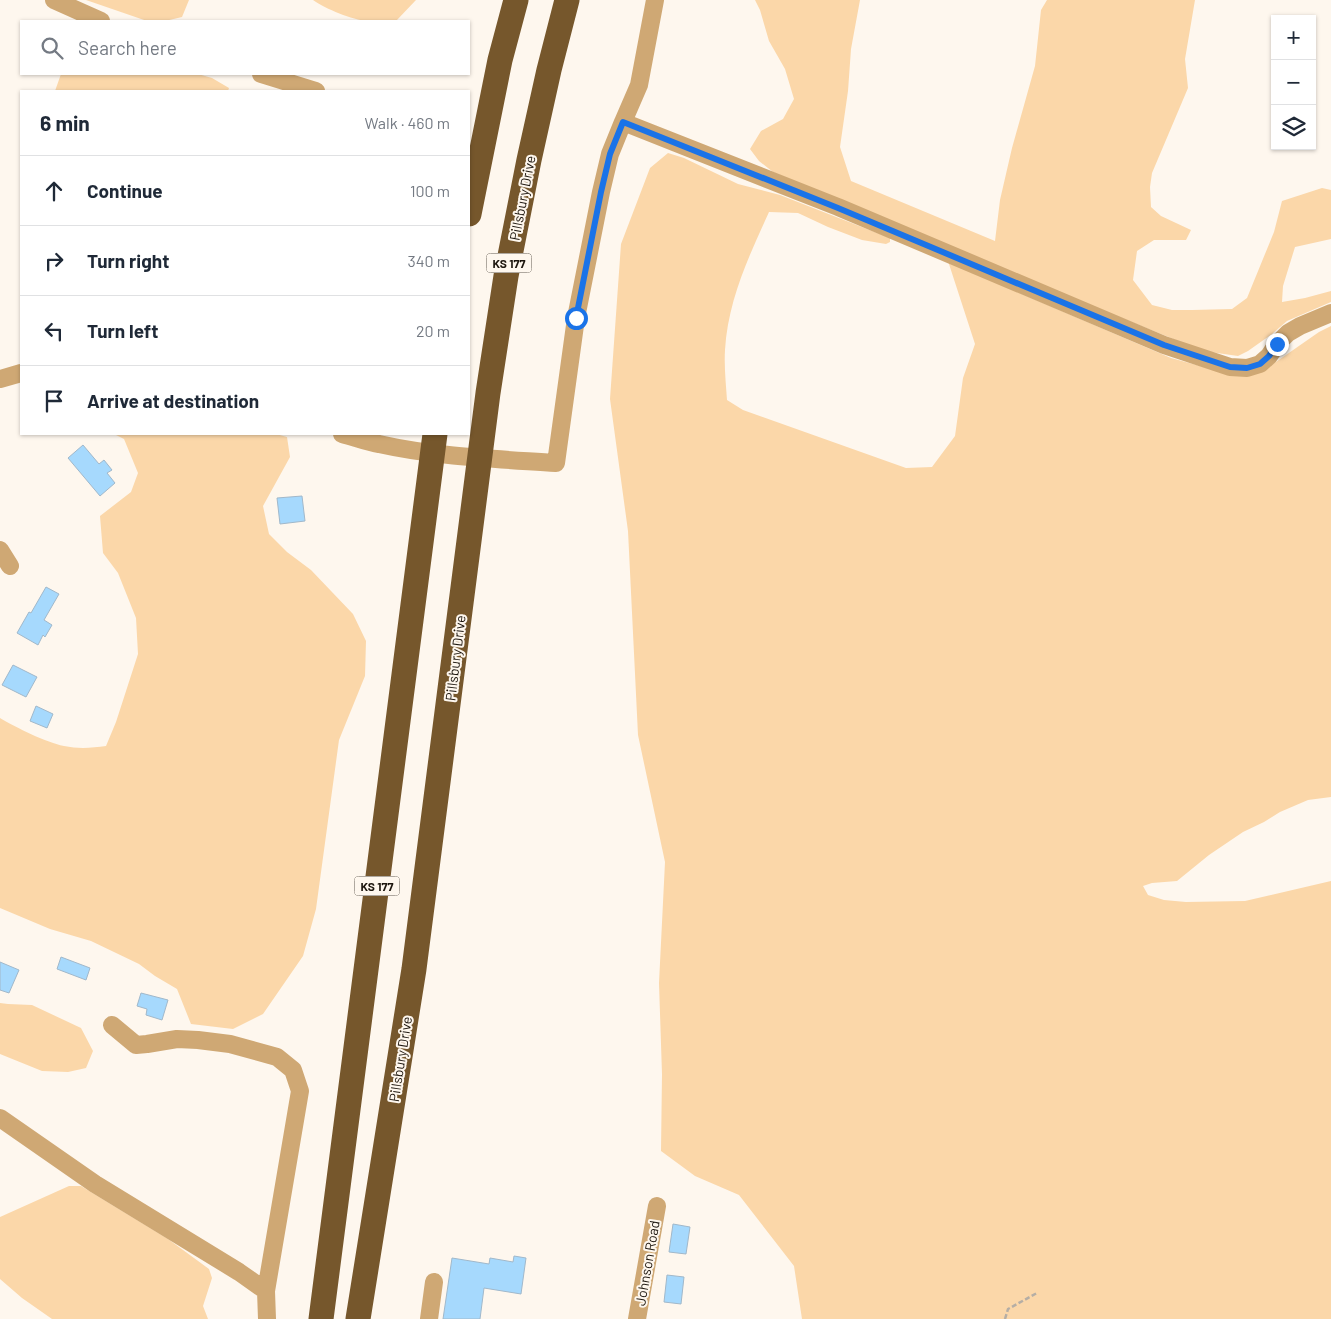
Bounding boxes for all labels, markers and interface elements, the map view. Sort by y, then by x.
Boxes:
map controls [1271,15,1316,150]
button: + [1271,15,1316,60]
search box [20,20,470,75]
icon: search [38,34,66,62]
text: Search here [78,36,177,59]
button: − [1271,60,1316,105]
button: layers [1271,105,1316,150]
text: 6 min [40,110,90,135]
text: Walk · 460 m [365,113,450,132]
street label: Pillsbury Drive [505,154,539,242]
icon: ahead [40,177,68,205]
text: Continue [87,179,163,202]
text: 100 m [410,181,450,200]
icon: right [40,247,68,275]
text: Turn right [87,249,169,272]
text: 340 m [407,251,450,270]
road number: KS 177 [486,254,532,272]
route start [565,307,588,330]
icon: left [40,317,68,345]
text: Turn left [87,319,158,342]
text: 20 m [416,321,450,340]
route end [1266,333,1289,356]
icon: arrive [40,387,68,415]
text: Arrive at destination [87,389,259,412]
street label: Pillsbury Drive [441,614,469,702]
road number: KS 177 [354,876,400,896]
street label: Pillsbury Drive [385,1015,415,1103]
street label: Johnson Road [631,1219,663,1307]

